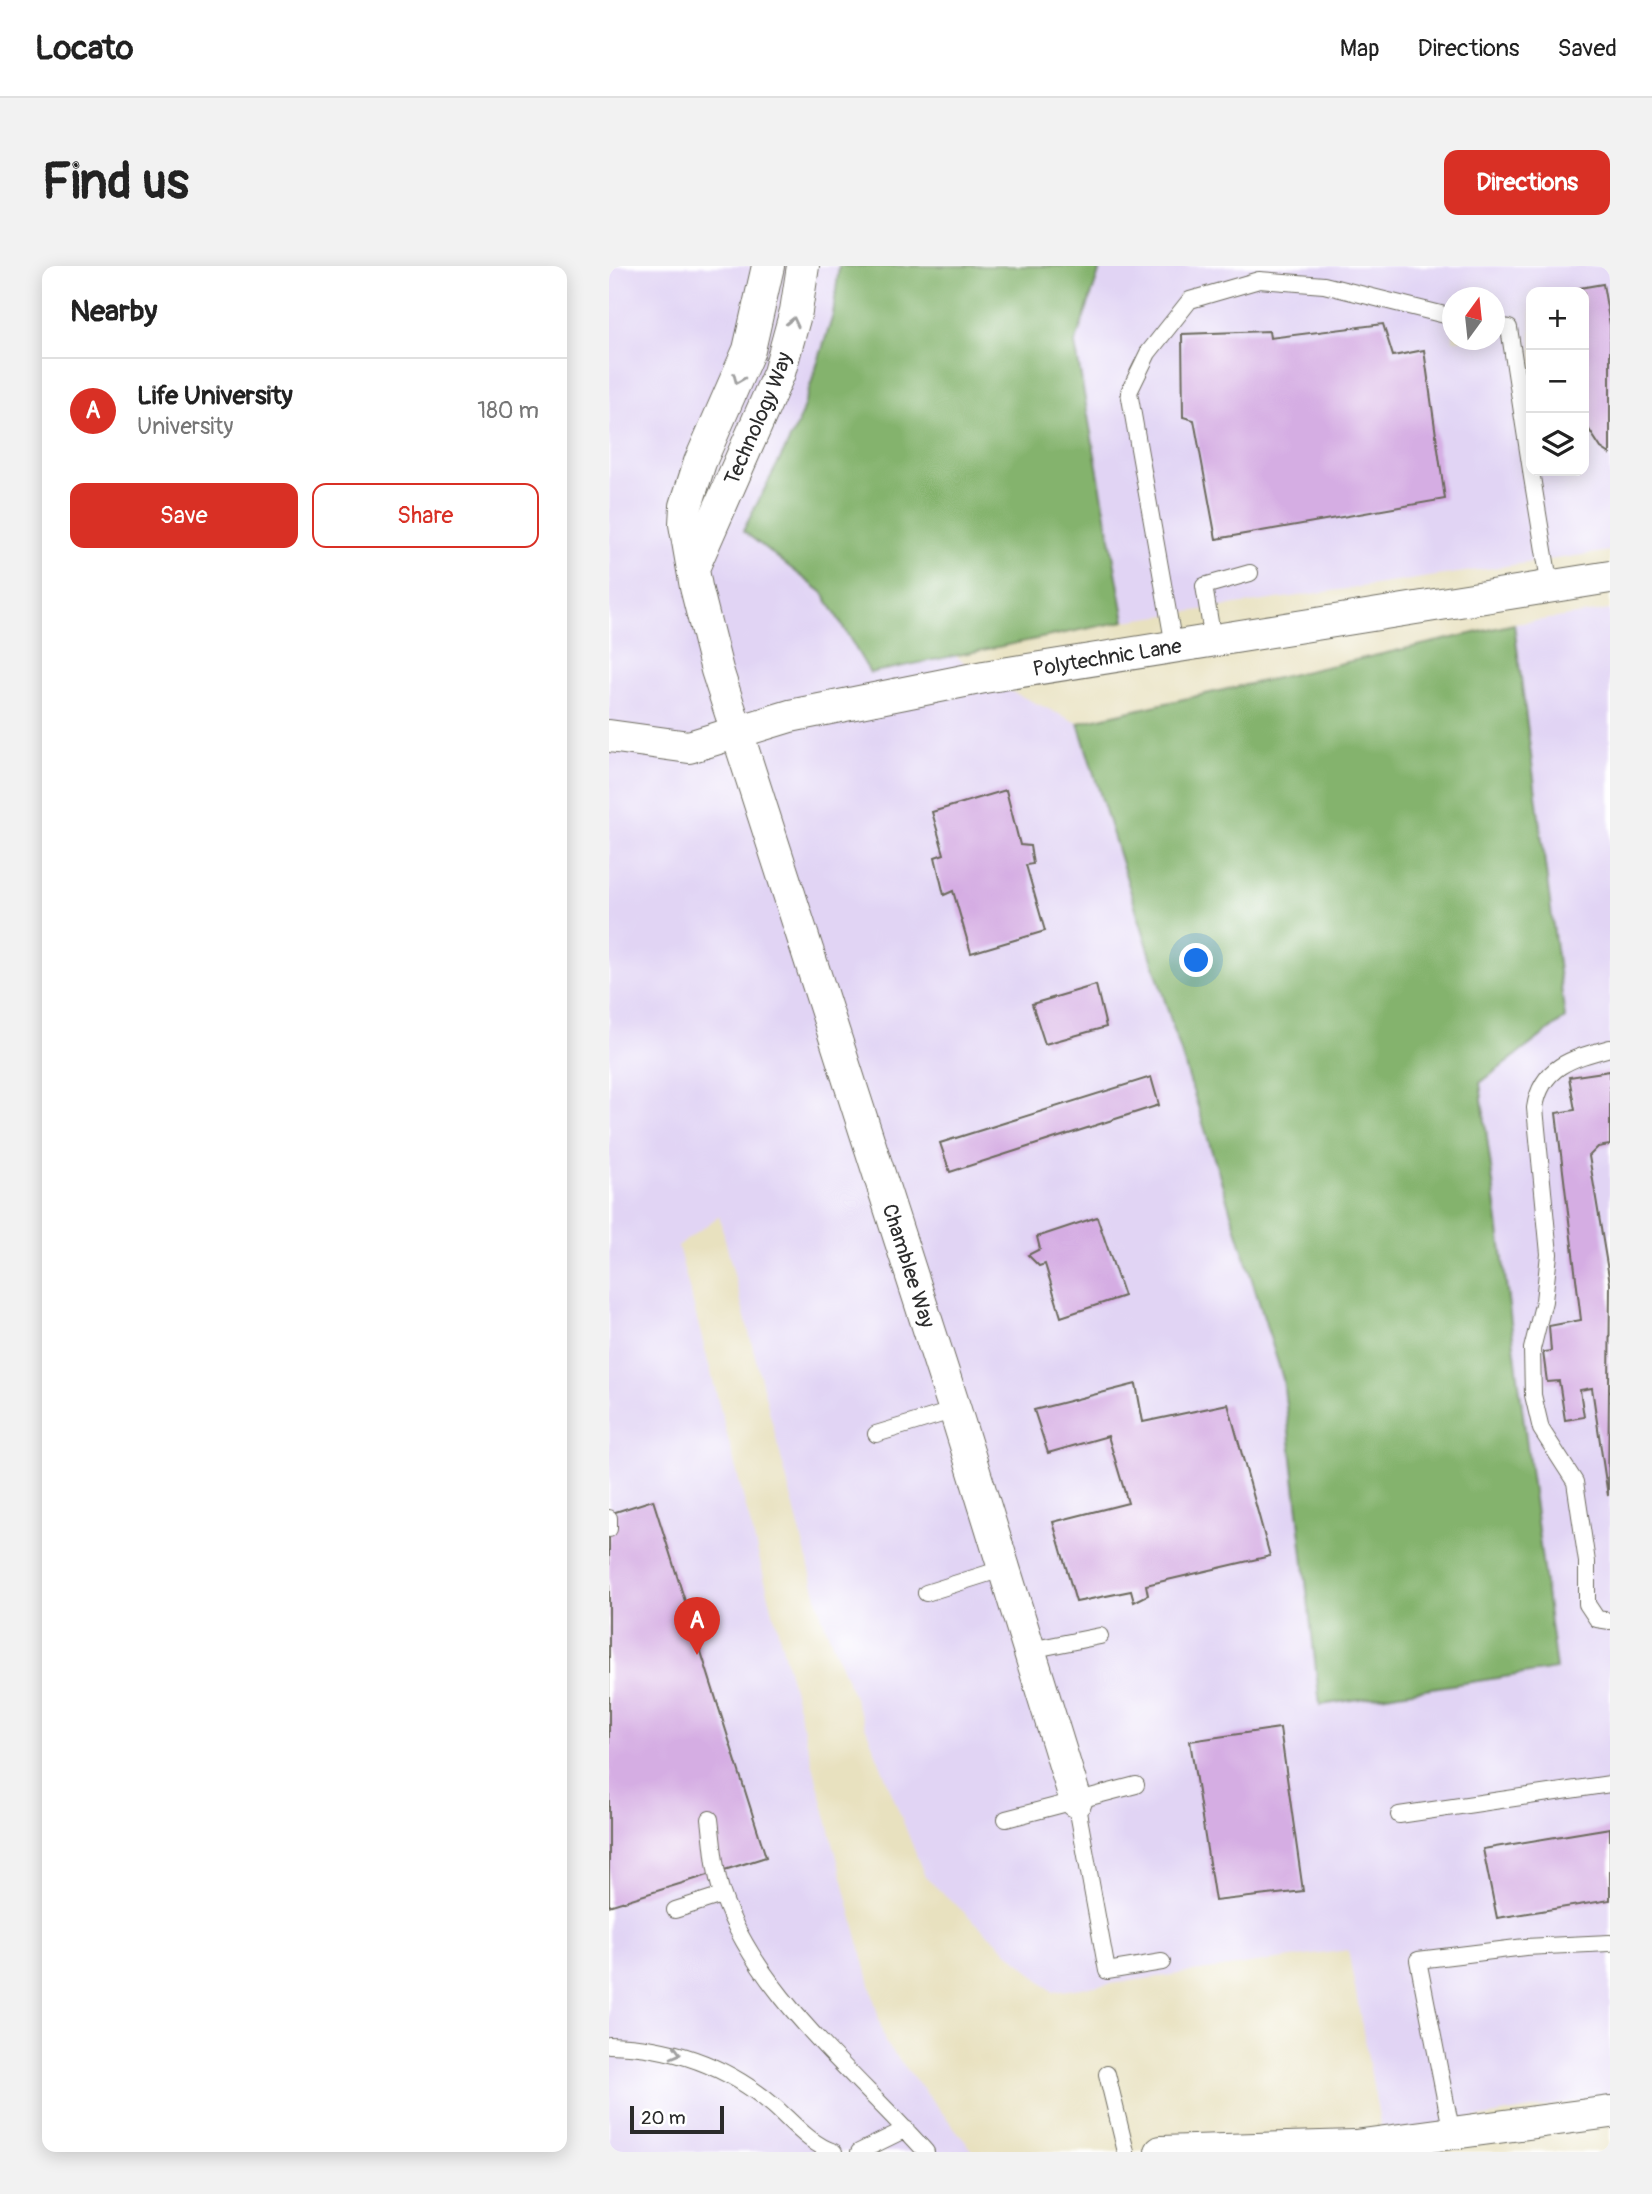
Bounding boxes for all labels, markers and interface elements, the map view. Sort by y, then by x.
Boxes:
text: Locato [35,28,133,69]
text: Map [1340,34,1380,63]
text: Directions [1418,34,1519,63]
text: Saved [1557,34,1617,63]
button: Directions [1444,150,1610,215]
text: Find us [42,152,189,213]
north arrow [1442,287,1505,350]
map controls [1526,287,1589,476]
button: + [1526,287,1589,350]
text: Nearby [70,293,157,330]
one-way arrow [785,316,800,328]
street label: Technology Way [718,349,798,489]
button: − [1526,350,1589,413]
one-way arrow [732,372,746,384]
text: Life University [137,380,293,412]
text: A [86,396,100,425]
text: 180 m [477,396,539,425]
text: University [137,412,233,441]
button: layers [1526,413,1589,476]
button: Save [70,483,298,548]
button: Share [312,483,539,548]
street label: Polytechnic Lane [1031,632,1184,683]
your location [1179,943,1213,977]
street label: Chamblee Way [876,1200,941,1331]
pin: A [674,1597,720,1655]
one-way arrow [670,2045,682,2059]
scale bar [630,2103,725,2135]
text: 20 m [641,2106,686,2130]

